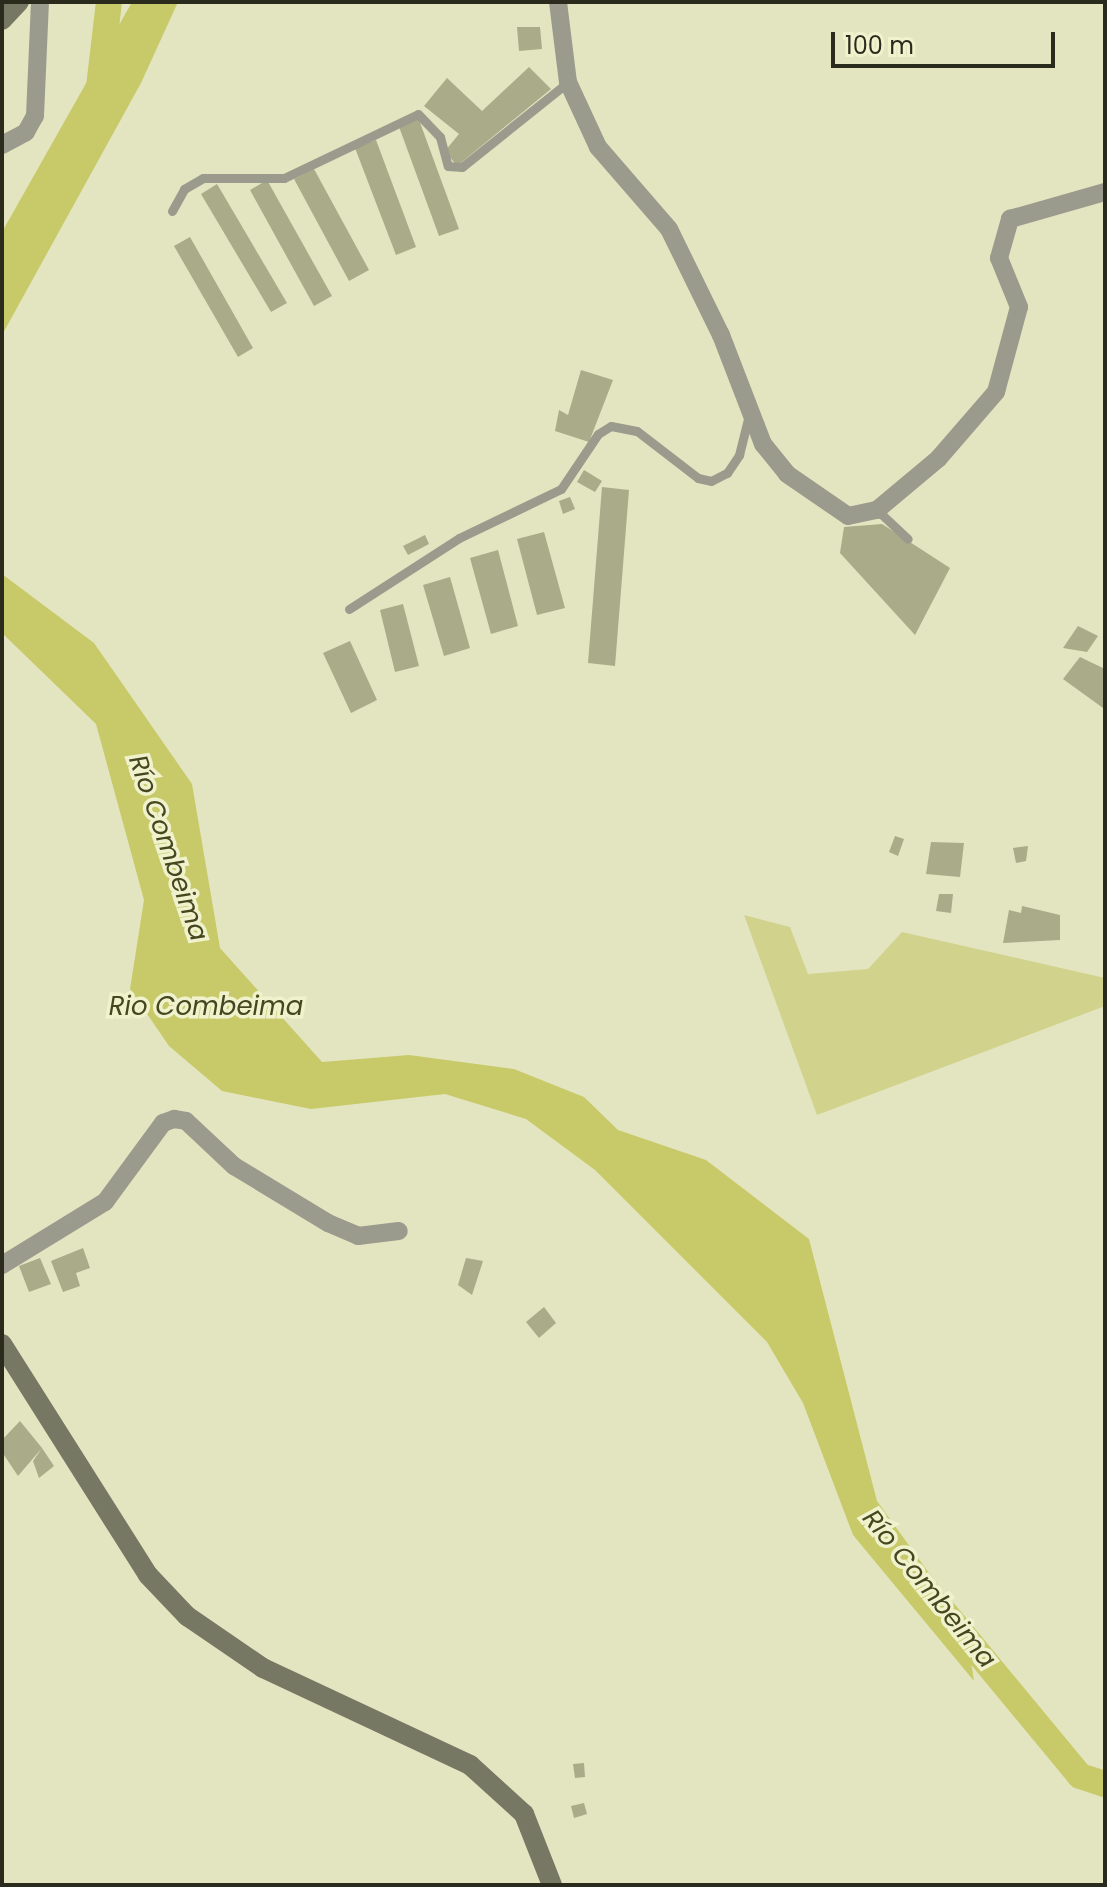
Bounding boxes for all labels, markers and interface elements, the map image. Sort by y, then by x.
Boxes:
scale bar [835,16,1059,66]
text: 100 m [845,29,914,62]
water label: Río Combeima [122,751,214,945]
water label: Rio Combeima [109,991,303,1023]
water label: Río Combeima [856,1504,1002,1674]

